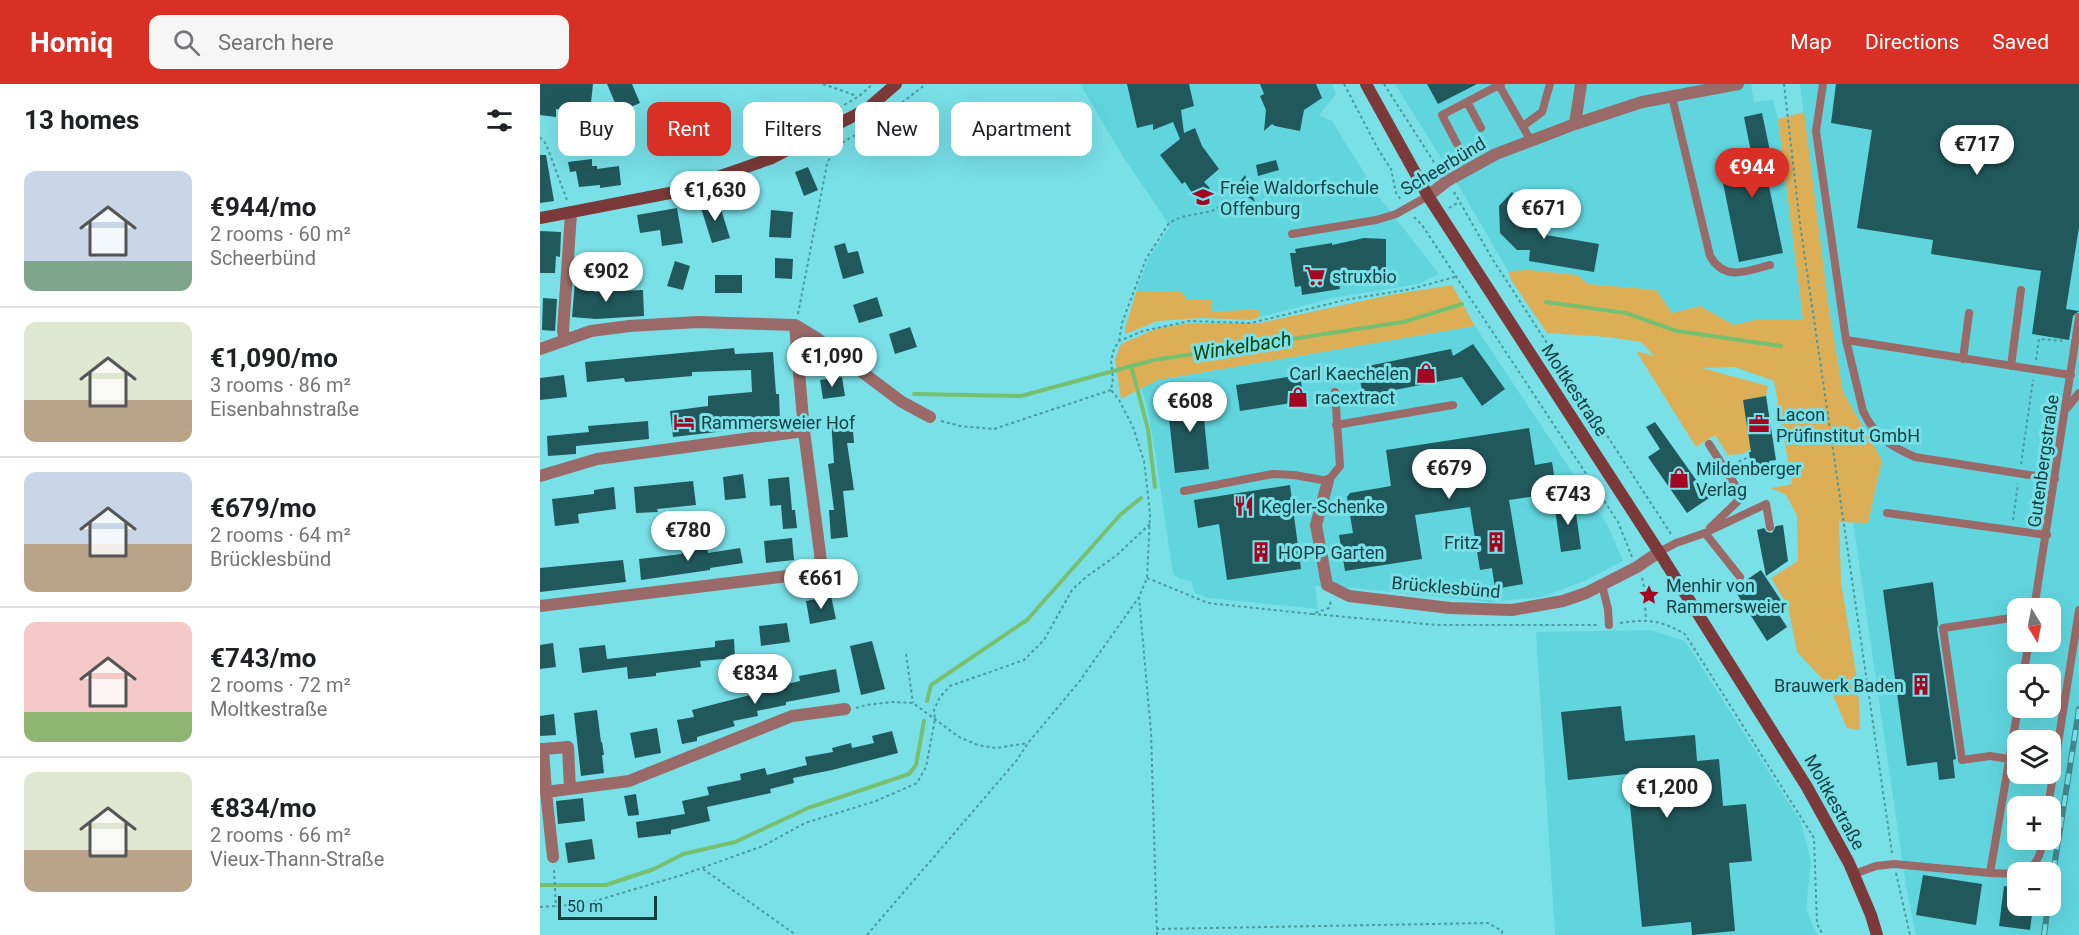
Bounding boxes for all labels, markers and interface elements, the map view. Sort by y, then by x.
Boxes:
search box [149,15,569,69]
text: Homiq [30,26,113,59]
icon: search [170,26,203,59]
text: Search here [218,30,334,55]
text: Map [1790,30,1832,54]
text: Directions [1865,30,1959,54]
text: Saved [1992,30,2049,54]
chip: Buy [558,102,635,156]
chip: Rent [647,102,731,156]
chip: Filters [743,102,843,156]
chip: New [855,102,939,156]
chip: Apartment [951,102,1092,156]
icon: filters [483,104,516,137]
text: 13 homes [24,105,139,135]
pin: €717 [1941,125,2013,176]
street label: Scheerbünd [1397,132,1489,200]
text: €717 [1954,132,2000,156]
pin: €944 [1716,148,1788,199]
text: €944 [1729,155,1775,179]
pin: €1,630 [666,171,764,222]
place label: Freie Waldorfschule Offenburg [1220,177,1379,219]
text: €1,630 [684,178,746,202]
school or university icon: Freie Waldorfschule Offenburg [1191,185,1215,209]
pin: €671 [1508,189,1580,240]
text: €944/mo [210,192,317,222]
icon: home [72,195,144,267]
text: €671 [1521,196,1567,220]
text: 2 rooms · 60 m² [210,222,351,246]
text: Scheerbünd [210,246,316,270]
pin: €902 [570,252,642,303]
text: €902 [583,259,629,283]
supermarket icon: struxbio [1303,264,1327,288]
place label: struxbio [1332,266,1397,287]
water label: Winkelbach [1191,326,1293,366]
pin: €1,090 [783,337,881,388]
street label: Moltkestraße [1537,340,1613,440]
text: €1,090/mo [210,343,338,373]
text: €1,090 [801,344,863,368]
icon: home [72,346,144,418]
shop icon: Carl Kaechelen [1414,361,1438,385]
place label: Carl Kaechelen [1289,363,1409,384]
text: 3 rooms · 86 m² [210,373,351,397]
pin: €608 [1154,382,1226,433]
shop icon: racextract [1286,385,1310,409]
place label: racextract [1315,387,1395,408]
text: €608 [1167,389,1213,413]
street label: Gutenbergstraße [2023,393,2063,529]
text: Eisenbahnstraße [210,397,359,421]
place label: Lacon Prüfinstitut GmbH [1776,404,1920,446]
hotel icon: Rammersweier Hof [672,410,696,434]
place label: Rammersweier Hof [701,412,856,433]
office icon: Lacon Prüfinstitut GmbH [1747,412,1771,436]
pin: €679 [1413,449,1485,500]
text: €679 [1426,456,1472,480]
place label: Mildenberger Verlag [1696,458,1801,500]
shop icon: Mildenberger Verlag [1667,466,1691,490]
pin: €743 [1532,475,1604,526]
text: €743 [1545,482,1591,506]
text: €679/mo [210,493,317,523]
restaurant icon: Kegler-Schenke [1232,494,1256,518]
icon: home [72,496,144,568]
place label: Kegler-Schenke [1261,496,1385,517]
pin: €780 [652,511,724,562]
text: €780 [665,518,711,542]
text: 2 rooms · 64 m² [210,523,351,547]
building icon: Fritz [1484,530,1508,554]
place label: Fritz [1444,532,1479,553]
building icon: HOPP Garten [1249,540,1273,564]
place label: HOPP Garten [1278,542,1384,563]
text: Brücklesbünd [210,547,331,571]
pin: €661 [785,559,857,610]
text: €661 [798,566,844,590]
street label: Brücklesbünd [1391,572,1501,602]
place label: Menhir von Rammersweier [1666,575,1786,617]
place icon: Menhir von Rammersweier [1637,583,1661,607]
north arrow [2007,598,2061,652]
map controls [2007,598,2061,916]
text: €743/mo [210,643,317,673]
icon: home [72,646,144,718]
pin: €834 [719,654,791,705]
text: €834 [732,661,778,685]
button: locate [2007,664,2061,718]
text: 2 rooms · 72 m² [210,673,351,697]
building icon: Brauwerk Baden [1909,673,1933,697]
place label: Brauwerk Baden [1774,675,1904,696]
text: Moltkestraße [210,697,327,721]
button: layers [2007,730,2061,784]
street label: Moltkestraße [1800,751,1870,853]
pin: €1,200 [1618,768,1716,819]
text: €1,200 [1636,775,1698,799]
text: €834/mo [210,793,317,823]
icon: home [72,796,144,868]
button: + [2007,796,2061,850]
text: 2 rooms · 66 m² [210,823,351,847]
text: Vieux-Thann-Straße [210,847,384,871]
button: − [2007,862,2061,916]
scale bar [558,893,657,920]
text: 50 m [567,897,603,916]

